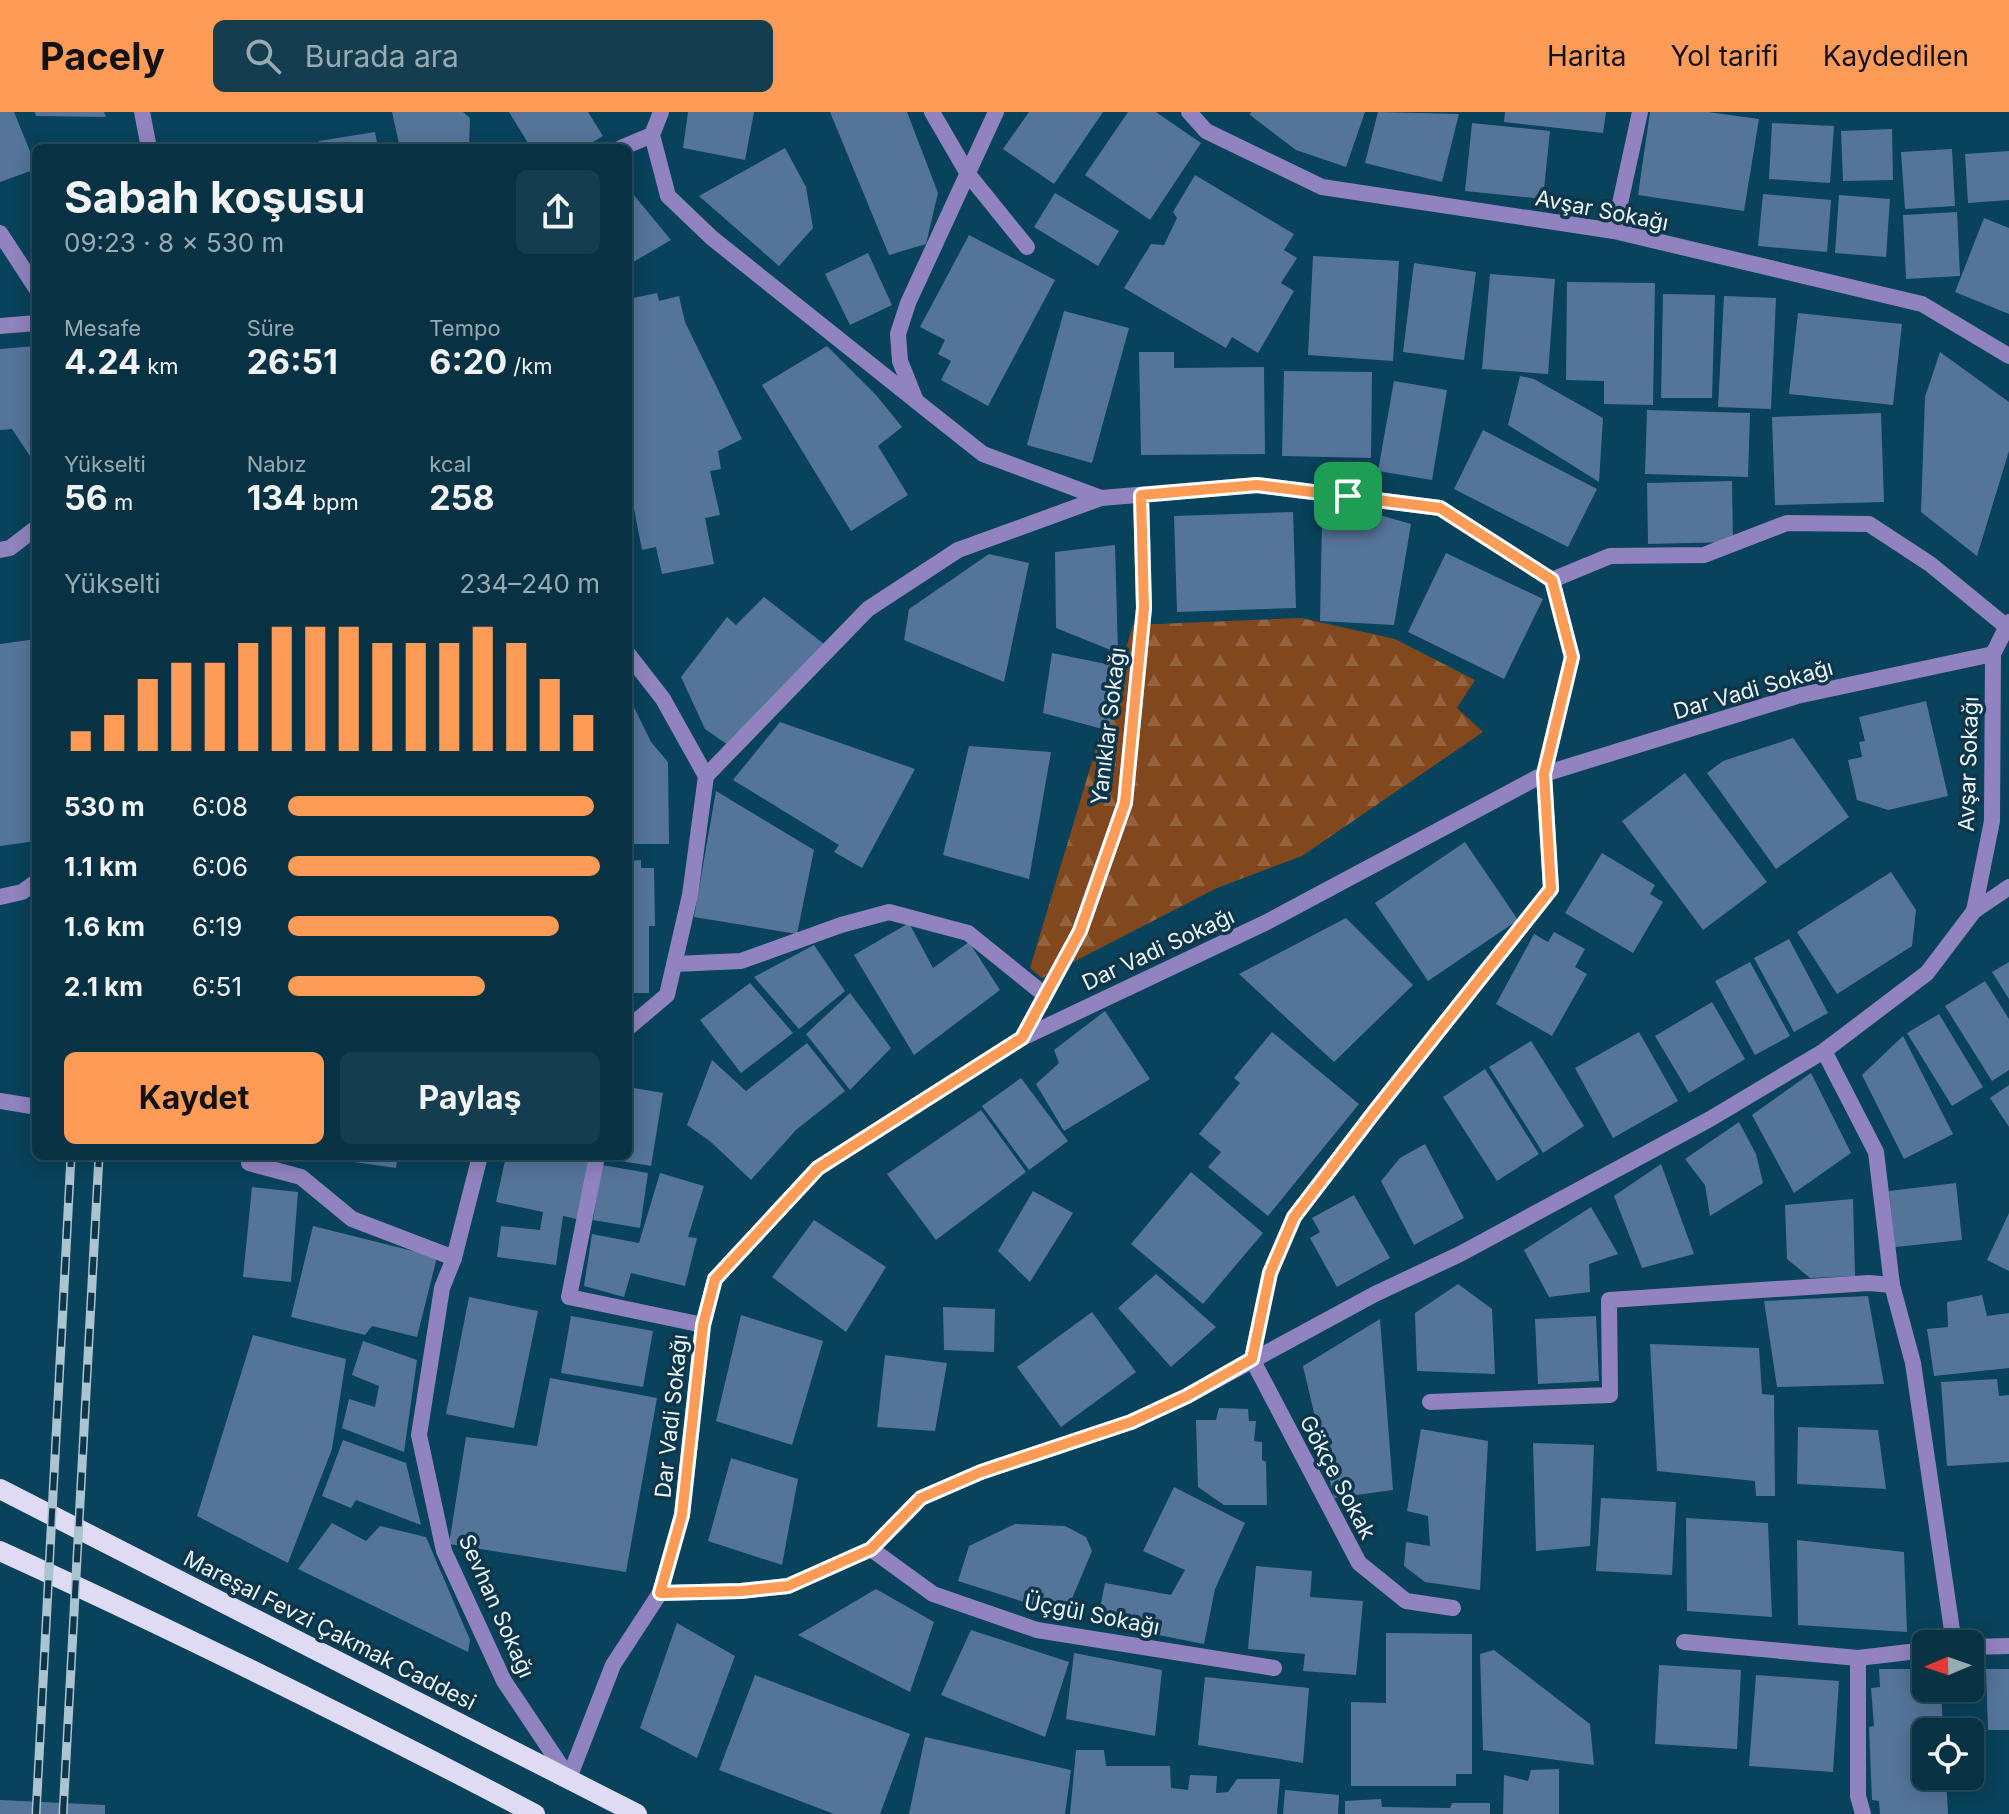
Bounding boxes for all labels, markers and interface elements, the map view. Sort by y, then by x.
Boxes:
search box [213,20,773,92]
text: Pacely [40,33,165,79]
icon: search [241,34,285,78]
text: Burada ara [305,38,459,74]
text: Harita [1547,39,1626,73]
text: Yol tarifi [1670,39,1779,73]
text: Kaydedilen [1823,39,1969,73]
text: Sabah koşusu [64,170,365,224]
button: share [516,170,600,254]
street label: Avşar Sokağı [1533,184,1671,236]
text: 09:23 · 8 × 530 m [64,227,284,258]
text: Mesafe [64,315,141,341]
text: Süre [247,315,295,341]
text: Tempo [429,315,501,341]
text: 4.24 [64,341,141,382]
text: 26:51 [247,341,338,382]
text: 6:20 [429,341,507,382]
text: km [141,353,179,379]
text: /km [507,353,553,379]
text: Yükselti [64,451,146,477]
text: Nabız [247,451,307,477]
text: kcal [429,451,471,477]
pin [1314,462,1382,530]
icon: arrive [1326,474,1370,518]
text: 56 [64,477,108,518]
text: 134 [247,477,306,518]
text: 258 [429,477,495,518]
text: m [108,489,133,515]
text: bpm [306,489,359,515]
text: Yükselti [64,568,161,599]
text: 234–240 m [460,568,600,599]
street label: Yanıklar Sokağı [1085,646,1131,806]
street label: Dar Vadi Sokağı [1670,654,1836,724]
street label: Avşar Sokağı [1953,696,1983,832]
text: 530 m [64,791,145,822]
text: 6:08 [192,791,248,822]
text: 1.1 km [64,851,138,882]
text: 6:06 [192,851,248,882]
street label: Dar Vadi Sokağı [1078,902,1238,996]
text: 1.6 km [64,911,145,942]
text: 6:19 [192,911,242,942]
text: 2.1 km [64,971,143,1002]
text: 6:51 [192,971,242,1002]
button: Kaydet [64,1052,324,1144]
button: Paylaş [340,1052,600,1144]
street label: Dar Vadi Sokağı [649,1333,693,1499]
street label: Gökçe Sokak [1294,1411,1382,1543]
street label: Sevhan Sokağı [454,1530,540,1682]
street label: Mareşal Fevzi Çakmak Caddesi [180,1545,480,1715]
street label: Üçgül Sokağı [1022,1588,1162,1640]
north arrow [1912,1630,1984,1702]
map controls [1912,1630,1984,1790]
button: locate [1912,1718,1984,1790]

